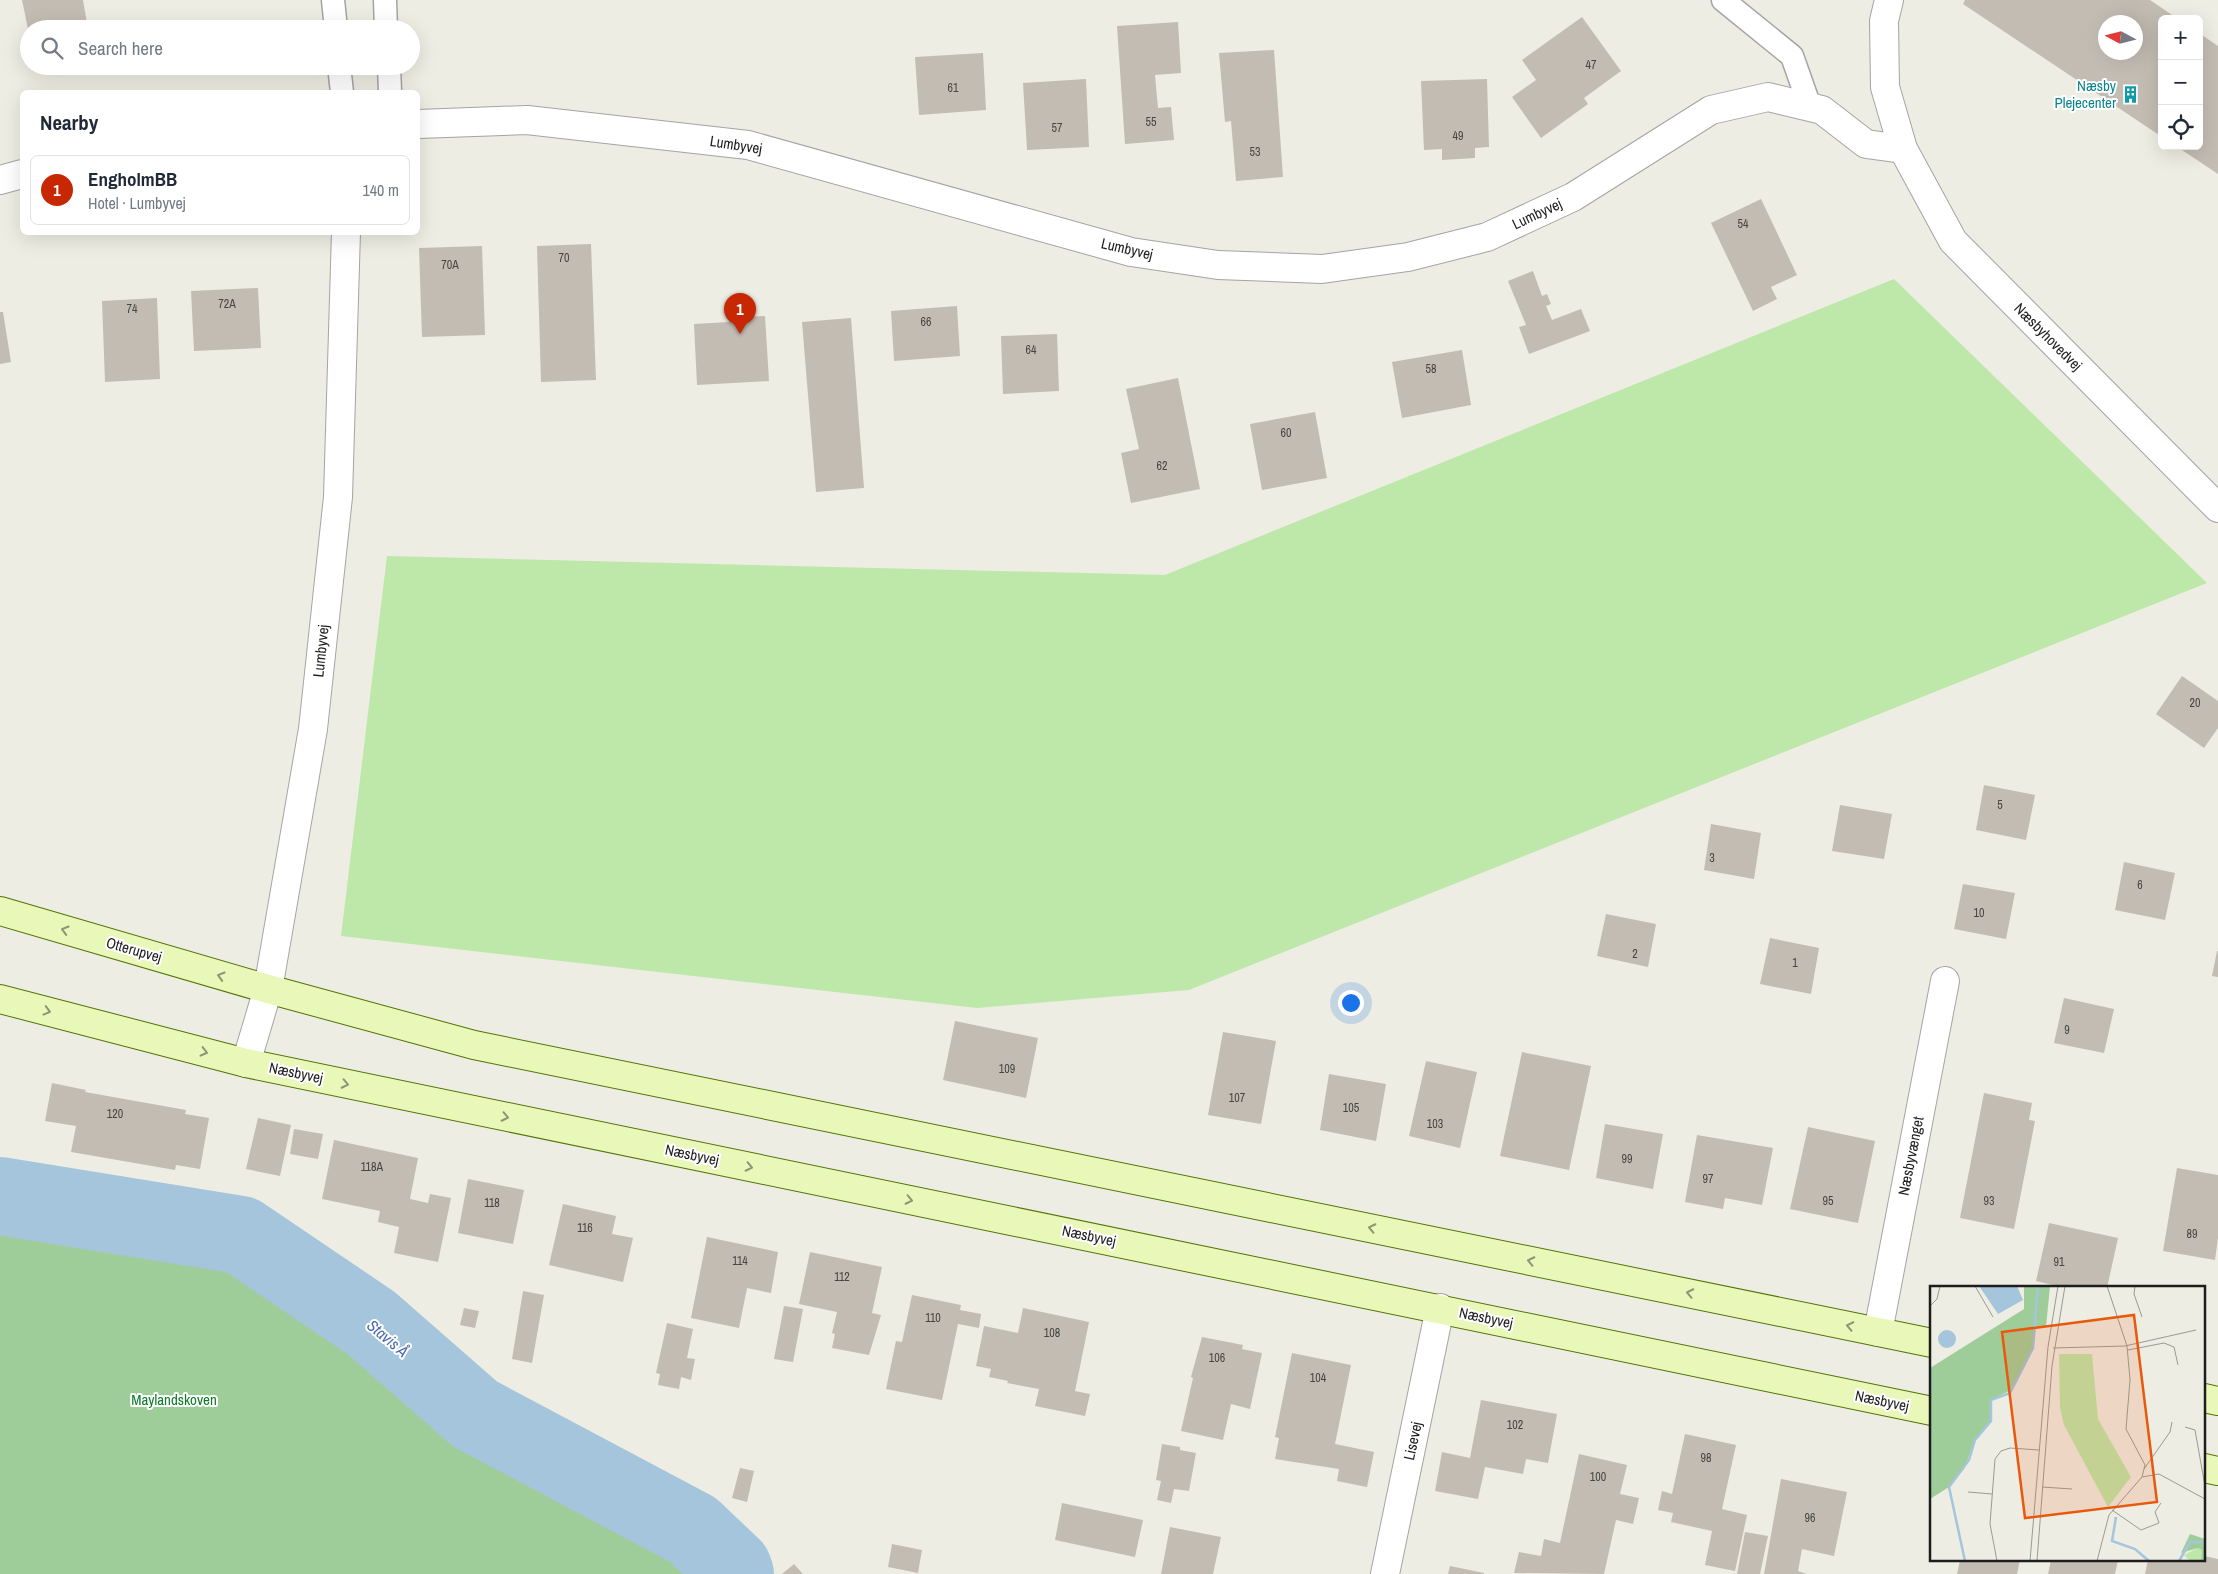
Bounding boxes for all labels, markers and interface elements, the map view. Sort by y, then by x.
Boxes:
north arrow [2098,15,2143,60]
map controls [2158,15,2203,150]
button: + [2158,15,2203,60]
search box [20,20,420,75]
icon: search [38,34,66,62]
text: Search here [78,35,163,61]
house number: 47 [1586,57,1597,73]
button: − [2158,60,2203,105]
place label: Næsby Plejecenter [2054,75,2117,113]
house number: 61 [948,80,959,96]
building icon: Næsby Plejecenter [2120,85,2140,105]
button: locate [2158,105,2203,150]
text: Nearby [40,108,98,137]
house number: 55 [1146,114,1157,130]
house number: 57 [1052,120,1063,136]
house number: 49 [1453,128,1463,144]
street label: Lumbyvej [708,130,764,159]
house number: 53 [1250,144,1260,160]
text: EngholmBB [88,166,177,192]
text: 1 [53,179,61,201]
text: 140 m [363,179,399,201]
text: Hotel · Lumbyvej [88,192,186,214]
street label: Lumbyvej [1508,193,1565,234]
house number: 54 [1738,216,1749,232]
street label: Lumbyvej [1099,232,1155,265]
house number: 70 [559,250,569,266]
house number: 70A [441,257,459,273]
pin: 1 [724,293,756,334]
house number: 72A [218,296,236,312]
street label: Næsbyhovedvej [2010,298,2087,375]
house number: 74 [127,301,138,317]
house number: 66 [921,314,931,330]
house number: 64 [1026,342,1037,358]
house number: 58 [1426,361,1436,377]
house number: 60 [1281,425,1291,441]
house number: 62 [1157,458,1167,474]
street label: Lumbyvej [307,624,334,678]
house number: 20 [2190,695,2200,711]
house number: 5 [1997,797,2003,813]
house number: 3 [1709,850,1715,866]
house number: 6 [2137,877,2143,893]
house number: 10 [1974,905,1984,921]
one-way arrow [61,926,70,936]
street label: Otterupvej [104,932,164,967]
house number: 2 [1632,946,1638,962]
house number: 1 [1792,955,1798,971]
one-way arrow [217,971,226,981]
your location [1338,990,1364,1016]
one-way arrow [43,1005,52,1016]
house number: 9 [2064,1022,2070,1038]
one-way arrow [200,1046,209,1057]
street label: Næsbyvej [267,1057,325,1088]
house number: 109 [999,1061,1015,1077]
one-way arrow [341,1078,350,1089]
house number: 107 [1229,1090,1246,1106]
house number: 105 [1343,1100,1360,1116]
house number: 120 [107,1106,123,1122]
one-way arrow [500,1111,509,1122]
street label: Næsbyvænget [1893,1114,1929,1197]
house number: 103 [1427,1116,1443,1132]
street label: Næsbyvej [663,1139,721,1170]
house number: 99 [1622,1151,1632,1167]
house number: 118A [361,1159,384,1175]
one-way arrow [745,1161,754,1172]
house number: 97 [1703,1171,1714,1187]
house number: 95 [1823,1193,1834,1209]
house number: 93 [1984,1193,1994,1209]
one-way arrow [904,1194,913,1204]
house number: 118 [484,1195,500,1211]
house number: 116 [577,1220,593,1236]
street label: Næsbyvej [1060,1220,1118,1251]
one-way arrow [1368,1224,1376,1234]
house number: 89 [2187,1226,2197,1242]
house number: 114 [732,1253,748,1269]
house number: 91 [2054,1254,2065,1270]
one-way arrow [1527,1256,1536,1267]
house number: 112 [834,1269,850,1285]
inset map [1930,1286,2206,1562]
one-way arrow [1686,1289,1695,1299]
street label: Næsbyvej [1457,1302,1515,1333]
house number: 110 [925,1310,941,1326]
water label: Stavis Å [363,1314,414,1362]
one-way arrow [1845,1321,1854,1332]
house number: 108 [1044,1325,1060,1341]
house number: 106 [1209,1350,1225,1366]
house number: 104 [1310,1370,1327,1386]
street label: Næsbyvej [1853,1385,1911,1416]
park label: Maylandskoven [131,1389,217,1410]
house number: 102 [1507,1417,1523,1433]
street label: Lisevej [1398,1420,1427,1462]
house number: 98 [1701,1450,1711,1466]
house number: 100 [1590,1469,1606,1485]
house number: 96 [1805,1510,1815,1526]

